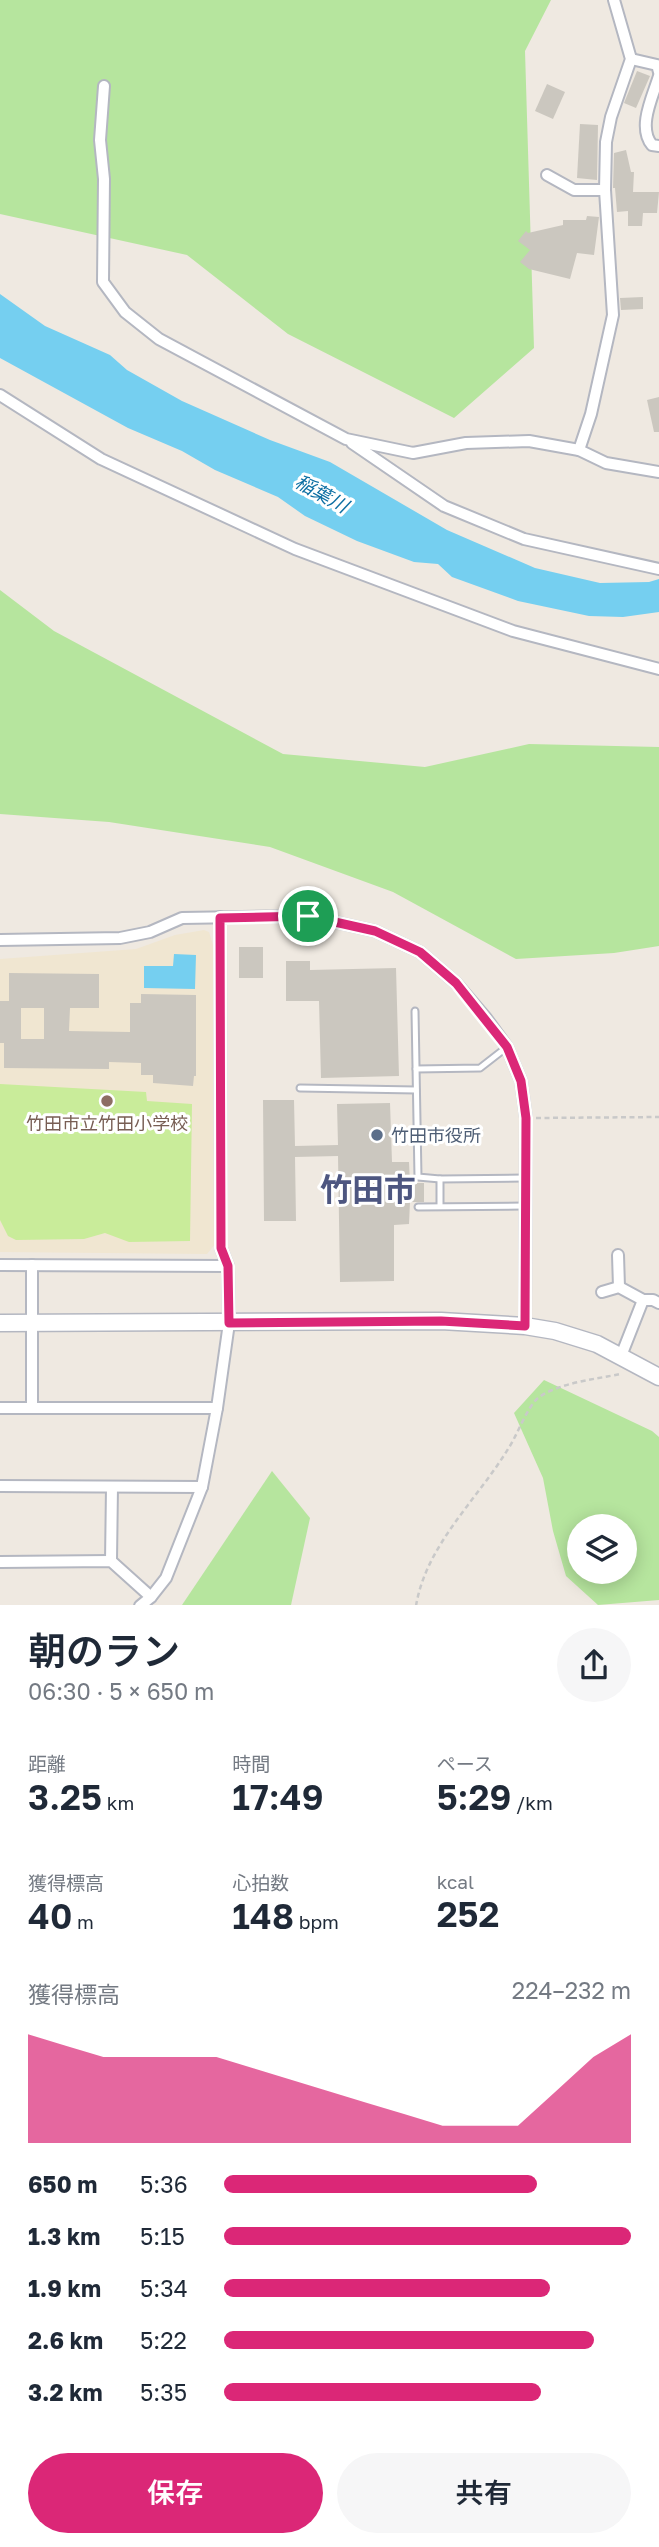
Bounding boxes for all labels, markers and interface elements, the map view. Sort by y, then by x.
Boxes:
water label: 稲葉川 [291,469,354,518]
pin [278,886,338,946]
icon: arrive [289,897,327,935]
marker: 竹田市立竹田小学校 [99,1093,115,1109]
place label: 竹田市立竹田小学校 [26,1112,188,1134]
place label: 竹田市役所 [391,1124,481,1146]
marker: 竹田市役所 [369,1127,385,1143]
district label: 竹田市 [320,1170,416,1208]
map controls [567,1514,637,1584]
button: layers [567,1514,637,1584]
text: 朝のラン [28,1628,180,1673]
button: share [557,1628,631,1702]
text: 06:30 · 5 × 650 m [28,1677,214,1705]
text: 距離 [28,1752,66,1775]
text: 時間 [232,1752,270,1775]
text: ペース [437,1752,493,1775]
text: 3.25 [28,1776,102,1818]
text: 17:49 [232,1776,324,1818]
text: 5:29 [437,1776,511,1818]
text: km [102,1791,134,1814]
text: /km [511,1791,553,1814]
text: kcal [437,1870,474,1893]
text: 獲得標高 [28,1871,104,1894]
text: 心拍数 [232,1871,289,1894]
text: 252 [437,1893,500,1935]
text: 40 [28,1895,72,1937]
text: 148 [232,1895,294,1937]
text: m [72,1910,94,1933]
text: bpm [294,1910,339,1933]
text: 224–232 m [512,1976,631,2004]
text: 獲得標高 [28,1980,120,2008]
text: 650 m [28,2170,97,2198]
text: 5:36 [140,2170,188,2198]
text: 1.3 km [28,2222,100,2250]
text: 5:15 [140,2222,185,2250]
text: 1.9 km [28,2274,101,2302]
text: 5:34 [140,2274,188,2302]
text: 2.6 km [28,2326,103,2354]
text: 5:22 [140,2326,187,2354]
text: 3.2 km [28,2378,103,2406]
text: 5:35 [140,2378,187,2406]
button: 保存 [28,2453,323,2533]
button: 共有 [337,2453,631,2533]

